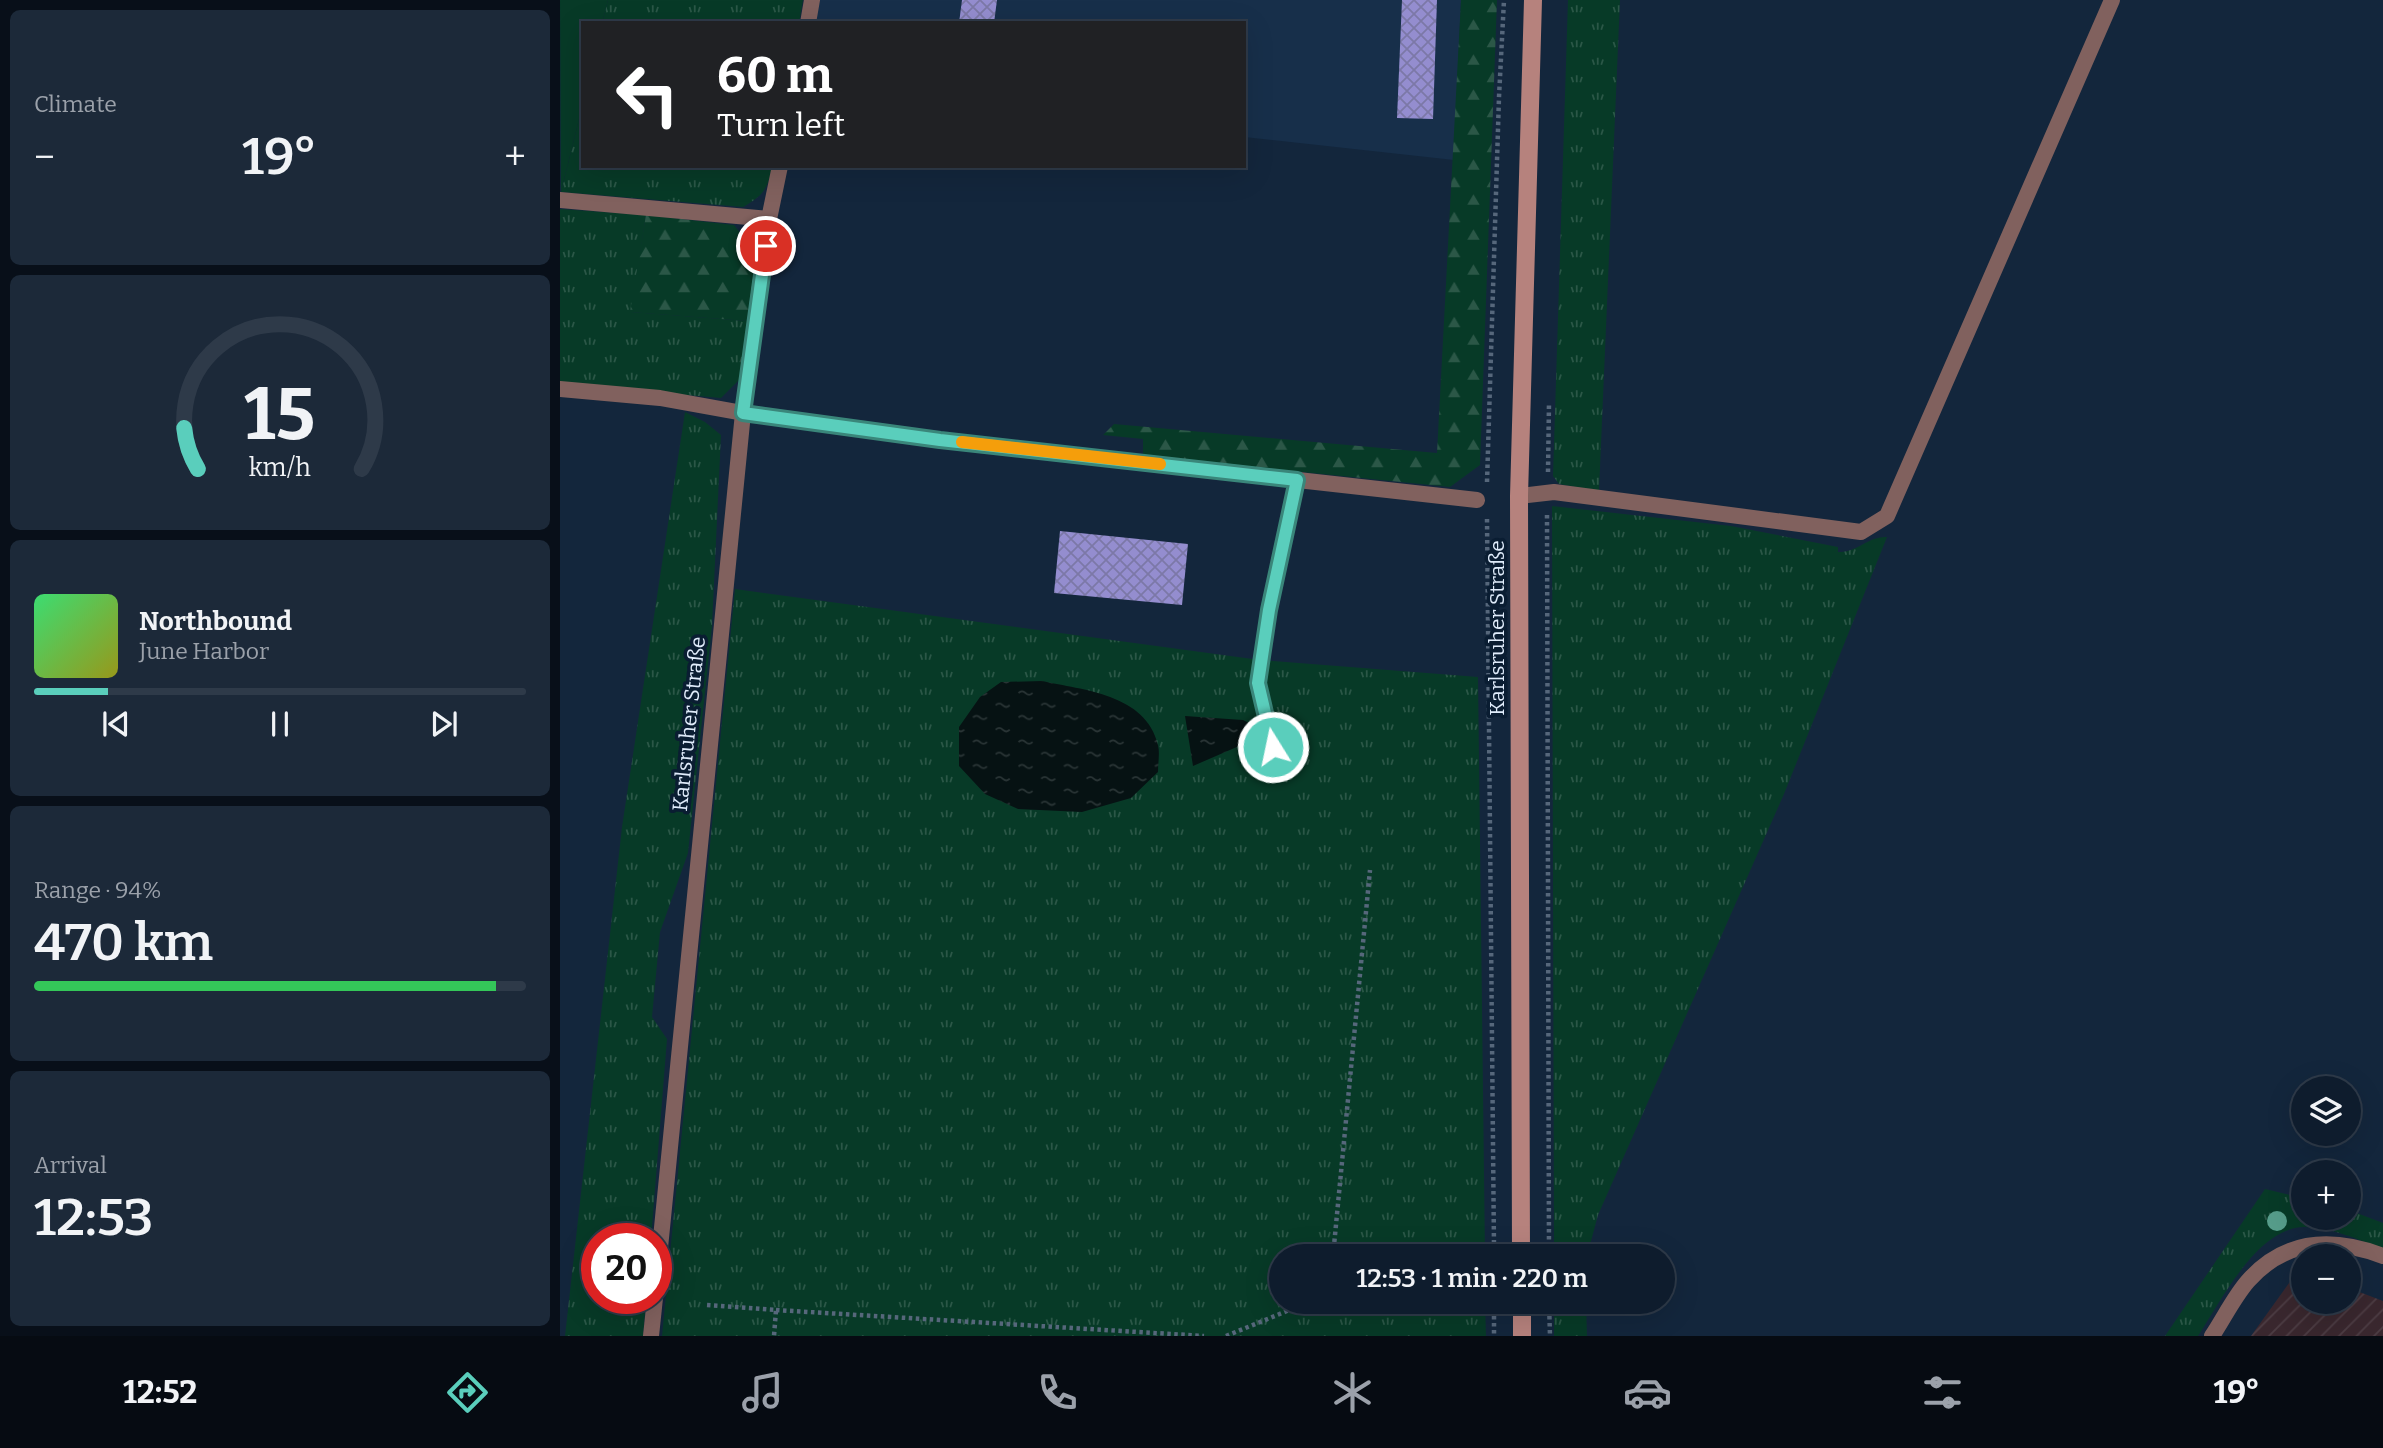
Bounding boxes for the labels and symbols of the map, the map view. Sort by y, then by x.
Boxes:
pin [736,216,796,276]
street label: Karlsruher Straße [1484,540,1510,716]
street label: Karlsruher Straße [667,635,711,813]
position arrow [1236,710,1310,784]
speed limit sign: 20 [581,1223,672,1314]

